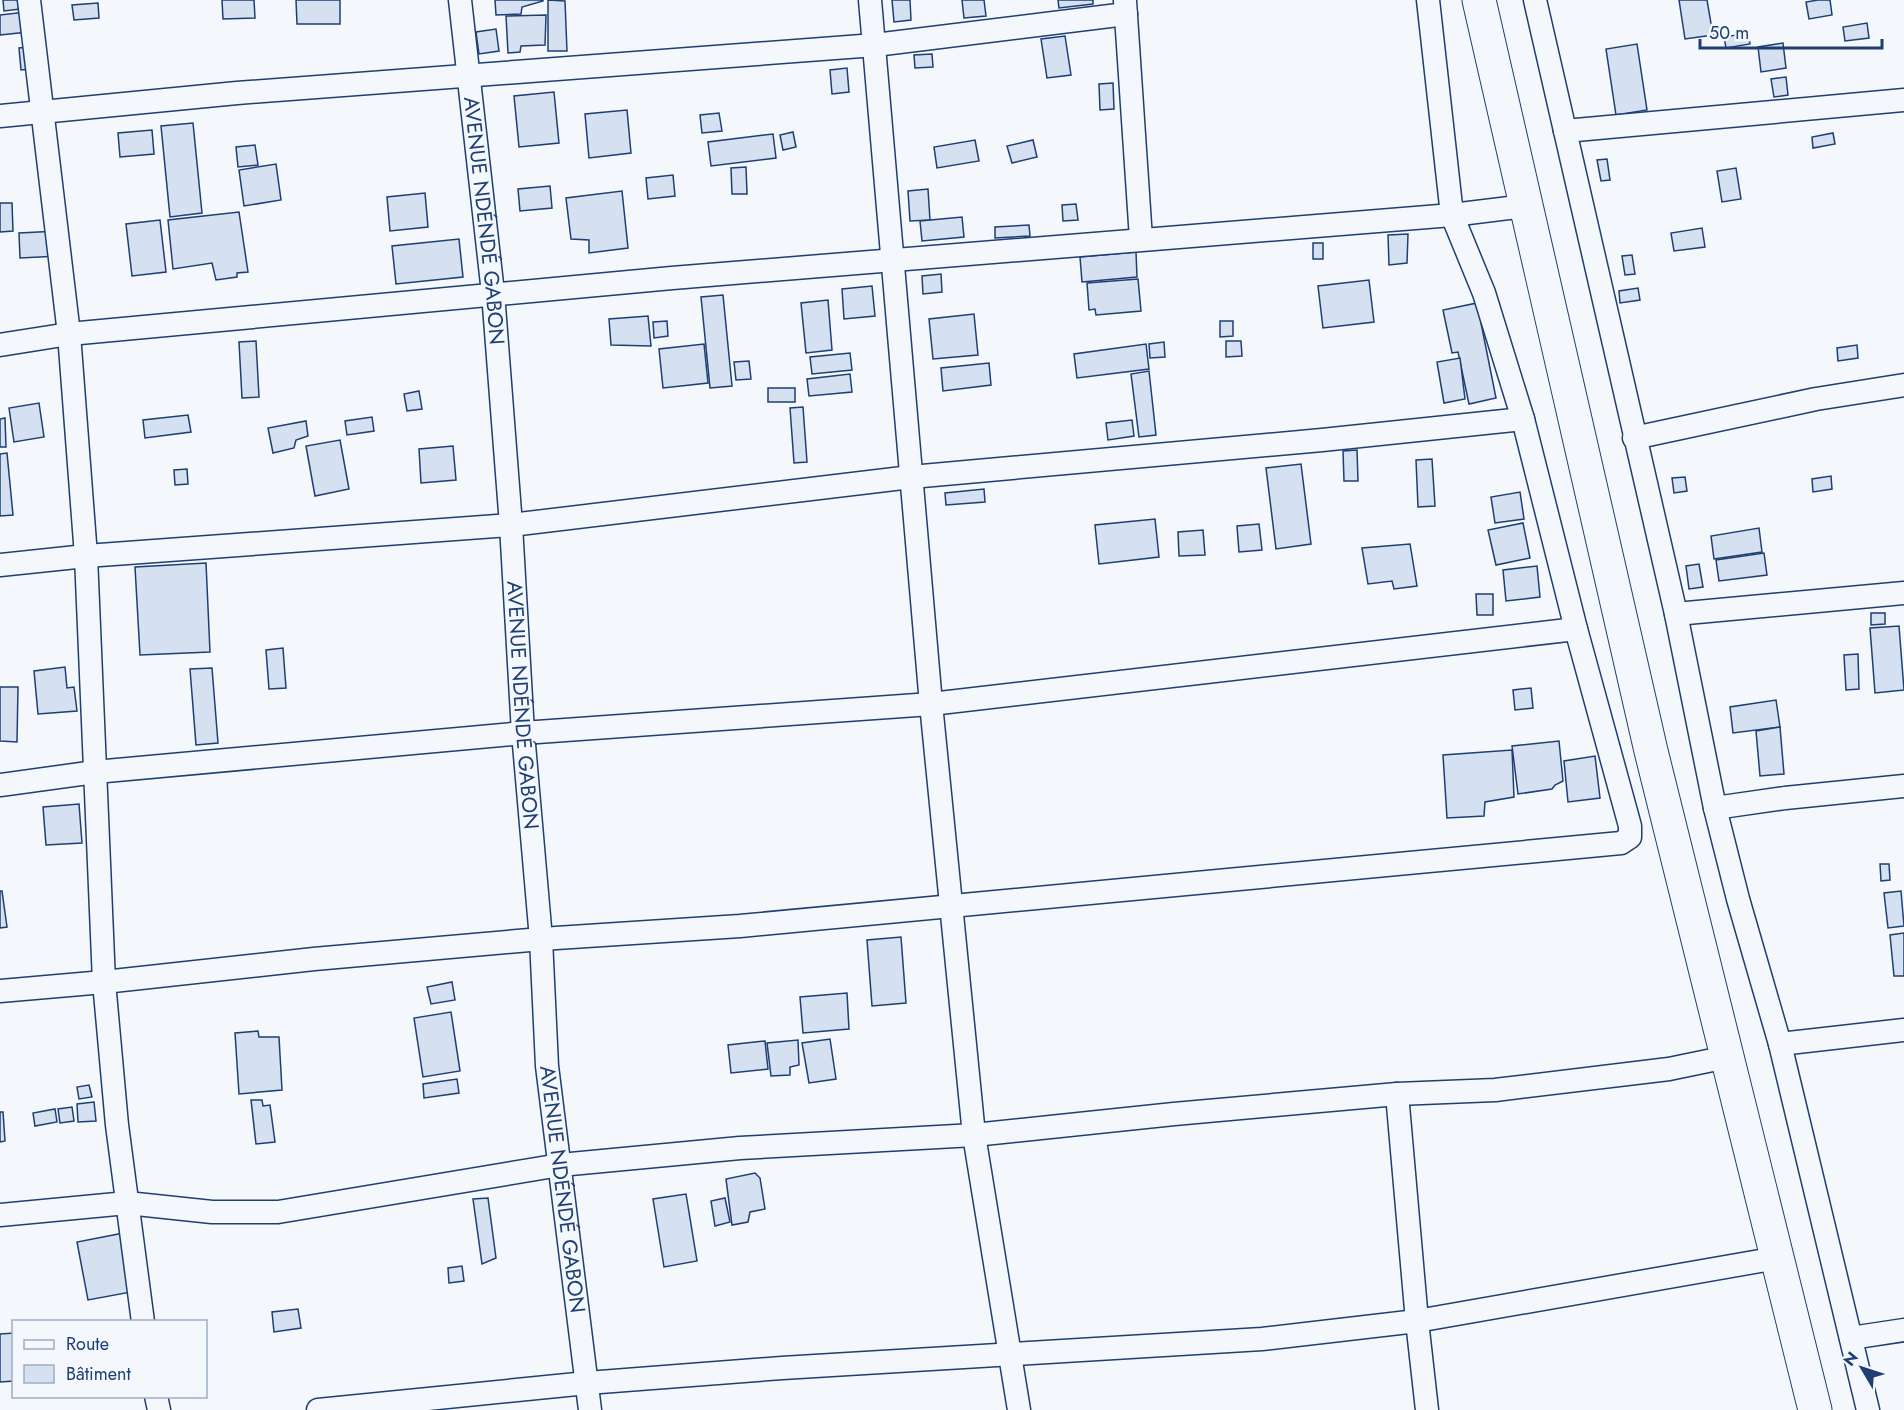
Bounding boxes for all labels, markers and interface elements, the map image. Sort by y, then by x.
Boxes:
scale bar [1700,12,1882,50]
text: 50 m [1709,20,1749,46]
street label: AVENUE NDÉNDÉ GABON [456,95,512,346]
street label: AVENUE NDÉNDÉ GABON [499,580,546,831]
street label: AVENUE NDÉNDÉ GABON [532,1064,593,1315]
legend [12,1320,207,1398]
text: Route [66,1331,109,1357]
north arrow [1832,1338,1892,1398]
text: N [1838,1347,1864,1371]
text: Bâtiment [66,1361,132,1387]

